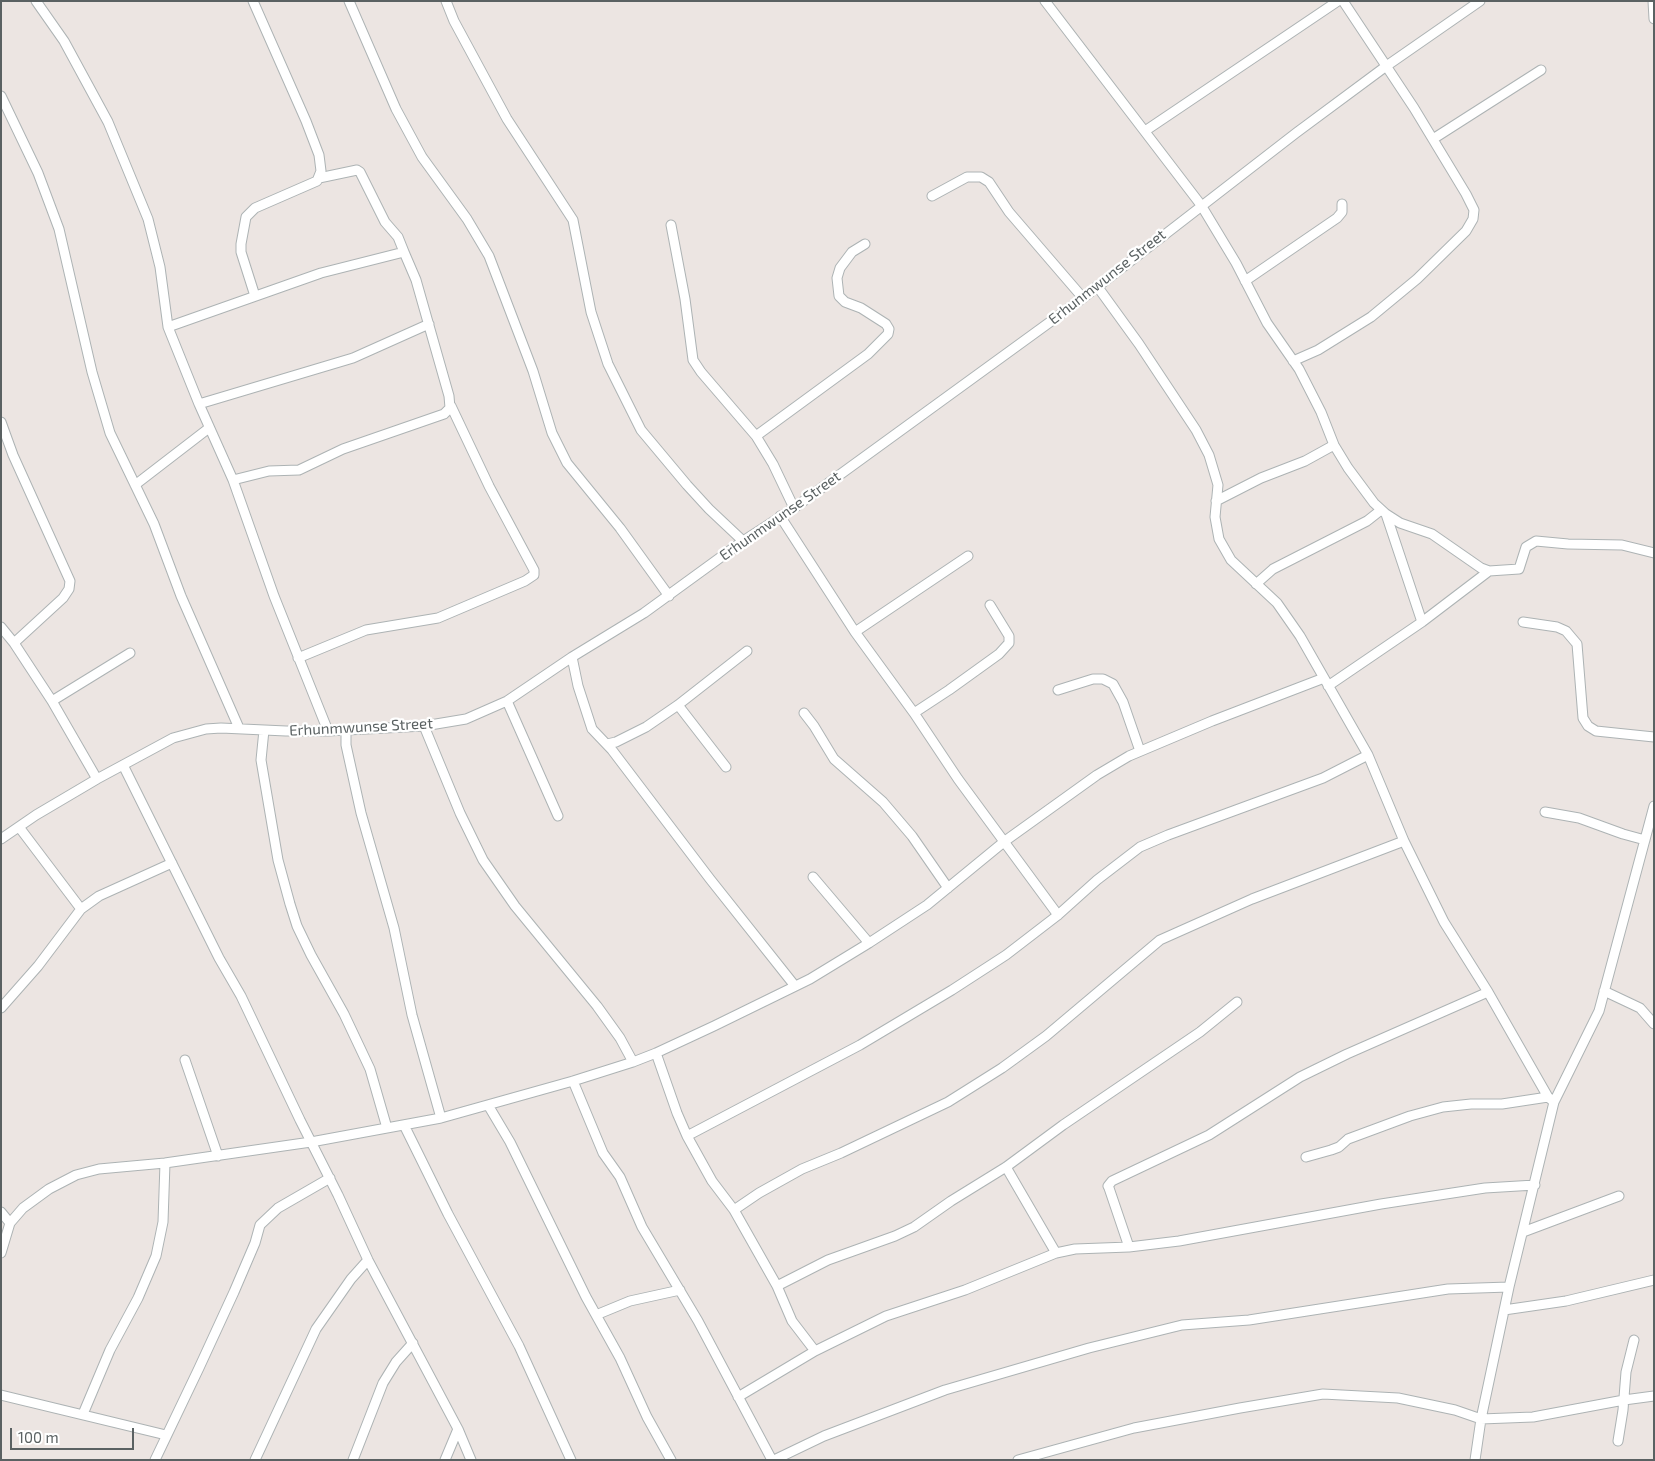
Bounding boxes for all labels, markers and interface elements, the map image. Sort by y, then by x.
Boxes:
street label: Erhunmwunse Street [1045,226,1169,328]
street label: Erhunmwunse Street [716,467,844,565]
street label: Erhunmwunse Street [289,714,433,740]
scale bar [12,1418,136,1450]
text: 100 m [18,1428,59,1446]

